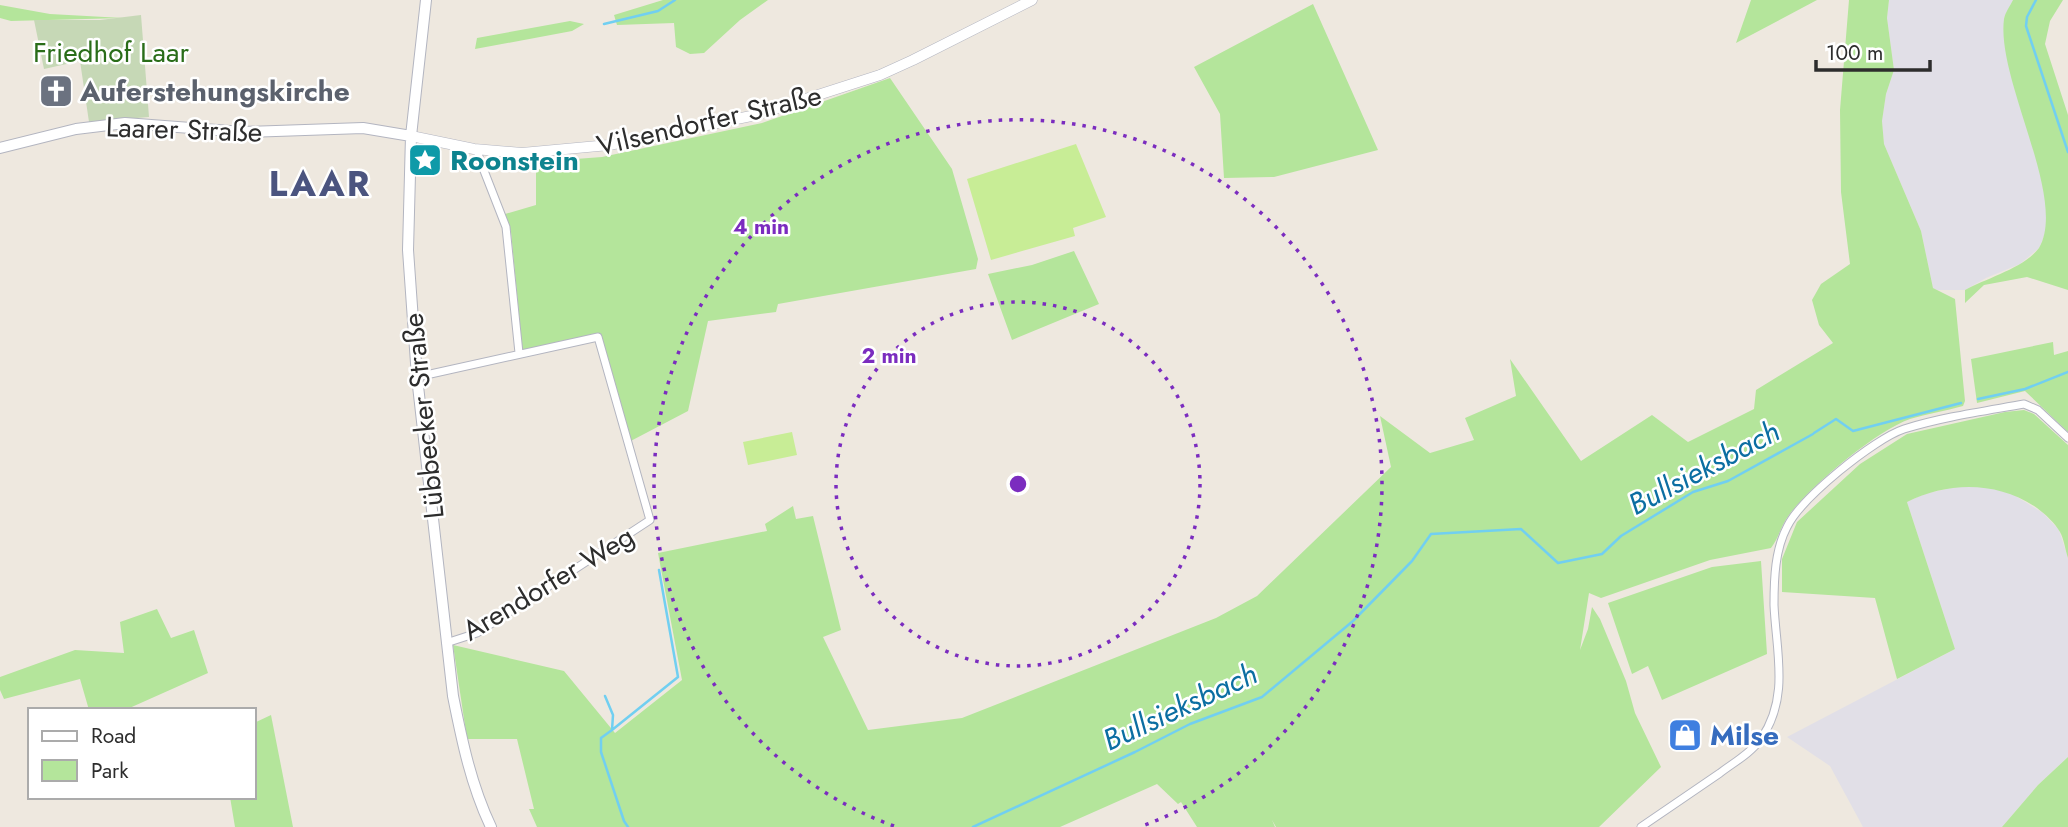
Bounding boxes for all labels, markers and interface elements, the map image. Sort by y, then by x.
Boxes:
scale bar [1816,28,1930,72]
park label: Friedhof Laar [33,32,190,73]
text: 100 m [1826,38,1883,68]
place label: Auferstehungskirche [79,71,350,112]
church icon: Auferstehungskirche [37,72,75,110]
street label: Vilsendorfer Straße [593,75,825,166]
street label: Laarer Straße [105,106,263,153]
place label: Roonstein [450,140,579,181]
place icon: Roonstein [406,141,444,179]
district label: LAAR [269,159,371,209]
text: 4 min [733,212,789,242]
street label: Lübbecker Straße [392,311,455,521]
text: 2 min [861,341,917,371]
water label: Bullsieksbach [1620,410,1787,526]
centre of rings [1006,472,1030,496]
street label: Arendorfer Weg [455,516,642,651]
water label: Bullsieksbach [1095,652,1264,761]
legend [28,708,256,799]
place label: Milse [1710,715,1779,756]
shop icon: Milse [1666,716,1704,754]
text: Road [91,721,136,751]
text: Park [91,756,129,786]

